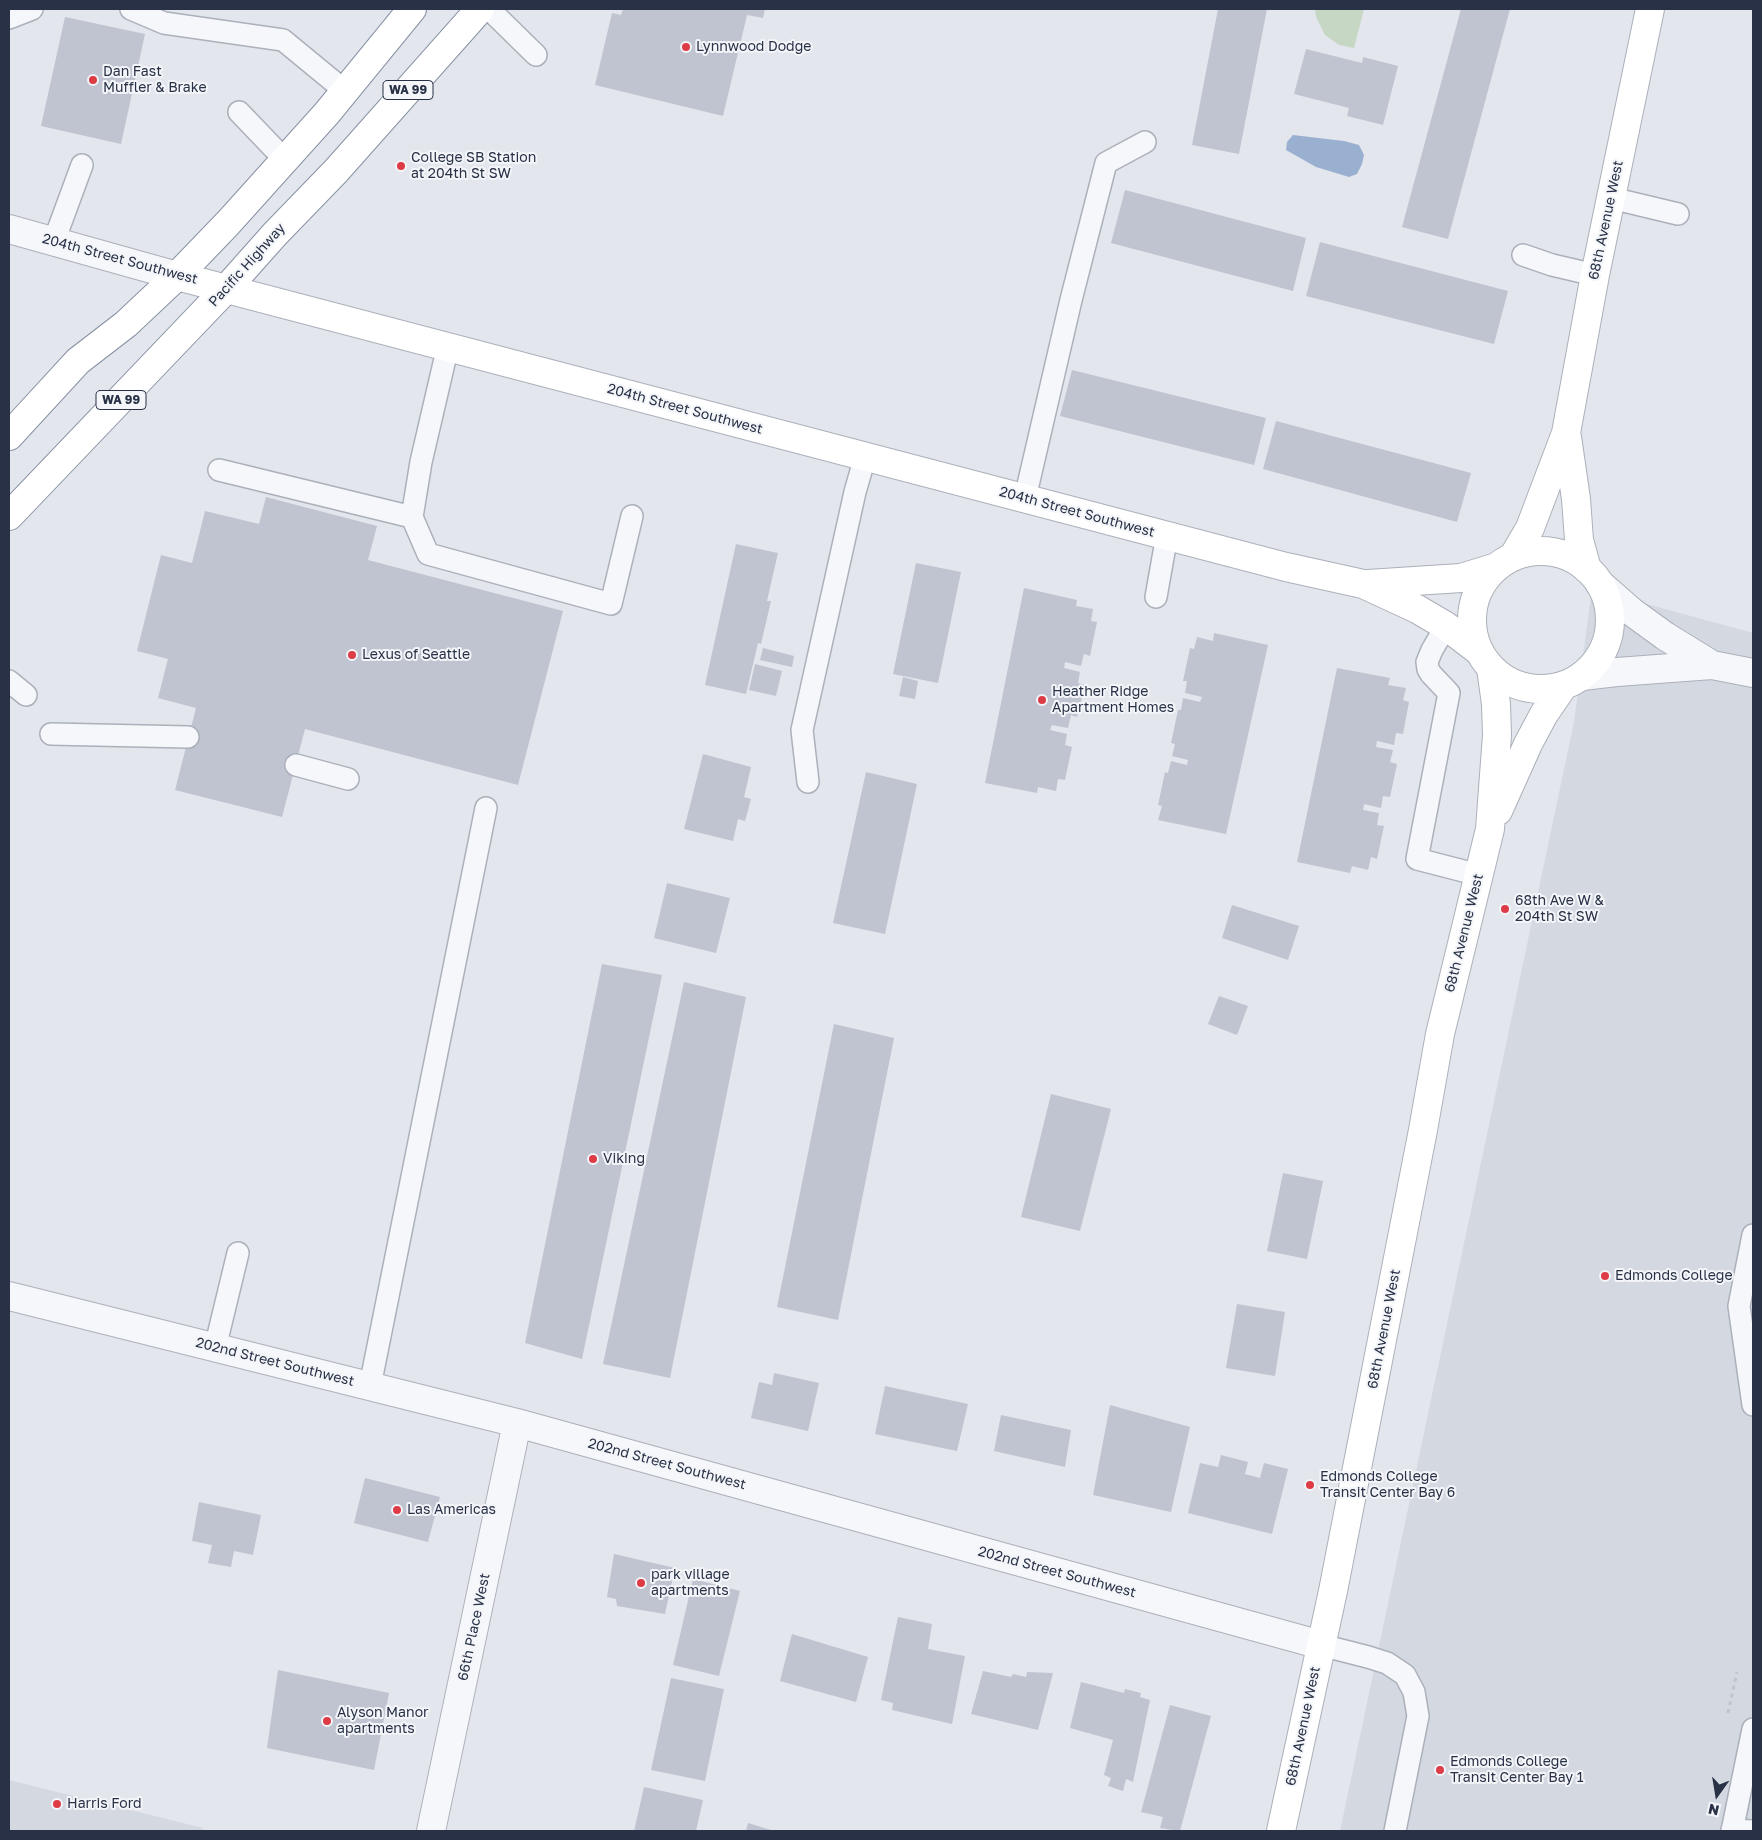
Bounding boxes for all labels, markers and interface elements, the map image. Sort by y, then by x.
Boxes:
place label: Lynnwood Dodge [696,39,811,55]
marker: Lynnwood Dodge [680,41,692,53]
place label: Dan Fast Muffler & Brake [103,64,207,96]
marker: Dan Fast Muffler & Brake [87,74,99,86]
road number: WA 99 [383,80,433,100]
place label: College SB Station at 204th St SW [411,150,536,182]
street label: 68th Avenue West [1585,159,1627,281]
marker: College SB Station at 204th St SW [395,160,407,172]
street label: Pacific Highway [205,220,289,310]
street label: 204th Street Southwest [40,230,200,288]
street label: 204th Street Southwest [605,380,765,438]
road number: WA 99 [96,390,146,410]
street label: 204th Street Southwest [997,483,1157,541]
place label: Lexus of Seattle [362,647,470,663]
marker: Lexus of Seattle [346,649,358,661]
place label: Heather Ridge Apartment Homes [1052,684,1174,716]
marker: Heather Ridge Apartment Homes [1036,694,1048,706]
street label: 68th Avenue West [1441,872,1487,994]
place label: 68th Ave W & 204th St SW [1515,893,1604,926]
marker: 68th Ave W & 204th St SW [1499,903,1511,915]
place label: Viking [603,1151,645,1167]
marker: Viking [587,1153,599,1165]
street label: 68th Avenue West [1364,1268,1404,1390]
place label: Edmonds College [1615,1268,1733,1284]
marker: Edmonds College [1599,1270,1611,1282]
street label: 202nd Street Southwest [194,1334,356,1390]
street label: 202nd Street Southwest [586,1435,748,1493]
place label: Edmonds College Transit Center Bay 6 [1320,1469,1455,1501]
marker: Edmonds College Transit Center Bay 6 [1304,1479,1316,1491]
place label: Las Americas [407,1502,496,1518]
marker: Las Americas [391,1504,403,1516]
street label: 202nd Street Southwest [976,1543,1138,1601]
place label: park village apartments [651,1567,730,1600]
street label: 66th Place West [454,1572,494,1682]
marker: park village apartments [635,1577,647,1589]
street label: 68th Avenue West [1282,1665,1324,1787]
place label: Alyson Manor apartments [337,1705,428,1738]
marker: Alyson Manor apartments [321,1715,333,1727]
place label: Edmonds College Transit Center Bay 1 [1450,1754,1583,1786]
marker: Edmonds College Transit Center Bay 1 [1434,1764,1446,1776]
north arrow [1692,1770,1742,1820]
place label: Harris Ford [67,1796,142,1812]
marker: Harris Ford [51,1798,63,1810]
text: N [1706,1801,1721,1820]

